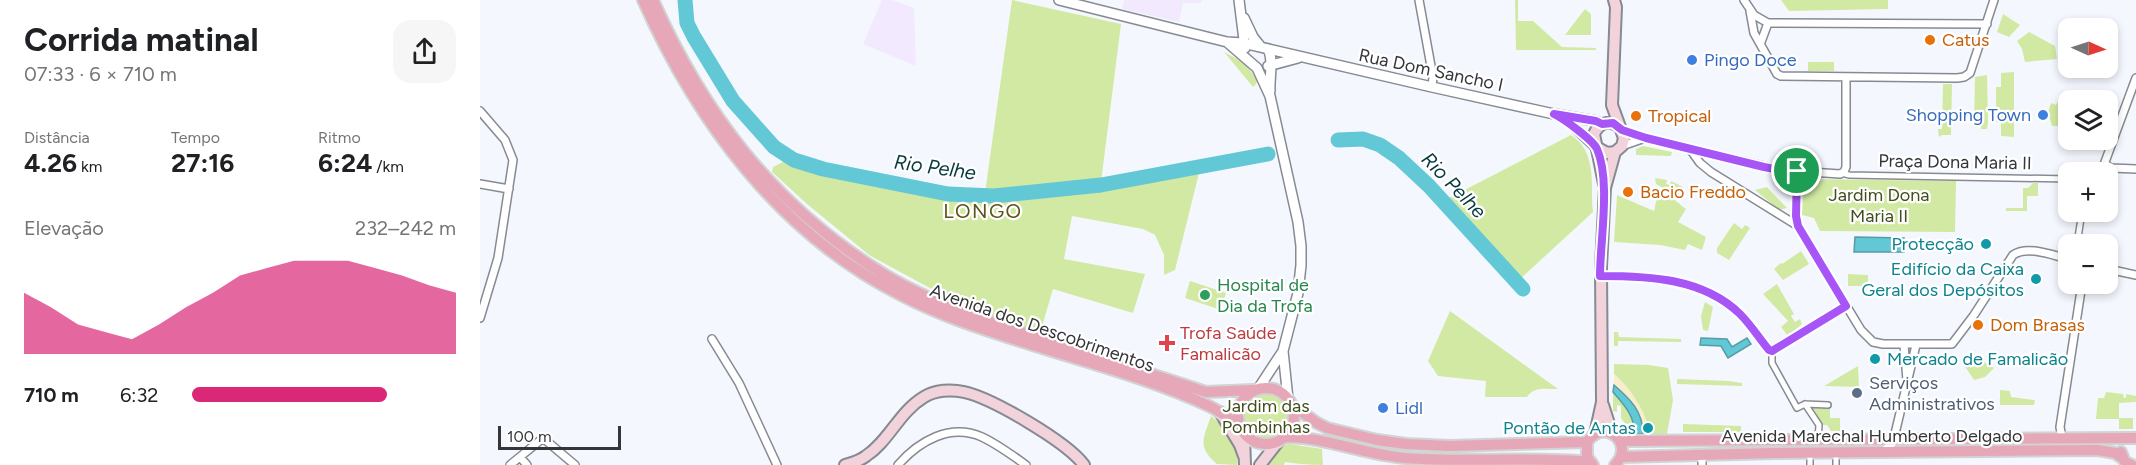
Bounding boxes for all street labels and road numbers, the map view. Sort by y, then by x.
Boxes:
street label: Rua Dom Sancho I [1357,44,1505,96]
street label: Praça Dona Maria II [1878,150,2032,174]
street label: Avenida dos Descobrimentos [927,279,1157,377]
street label: Avenida Marechal Humberto Delgado [1722,425,2022,447]

